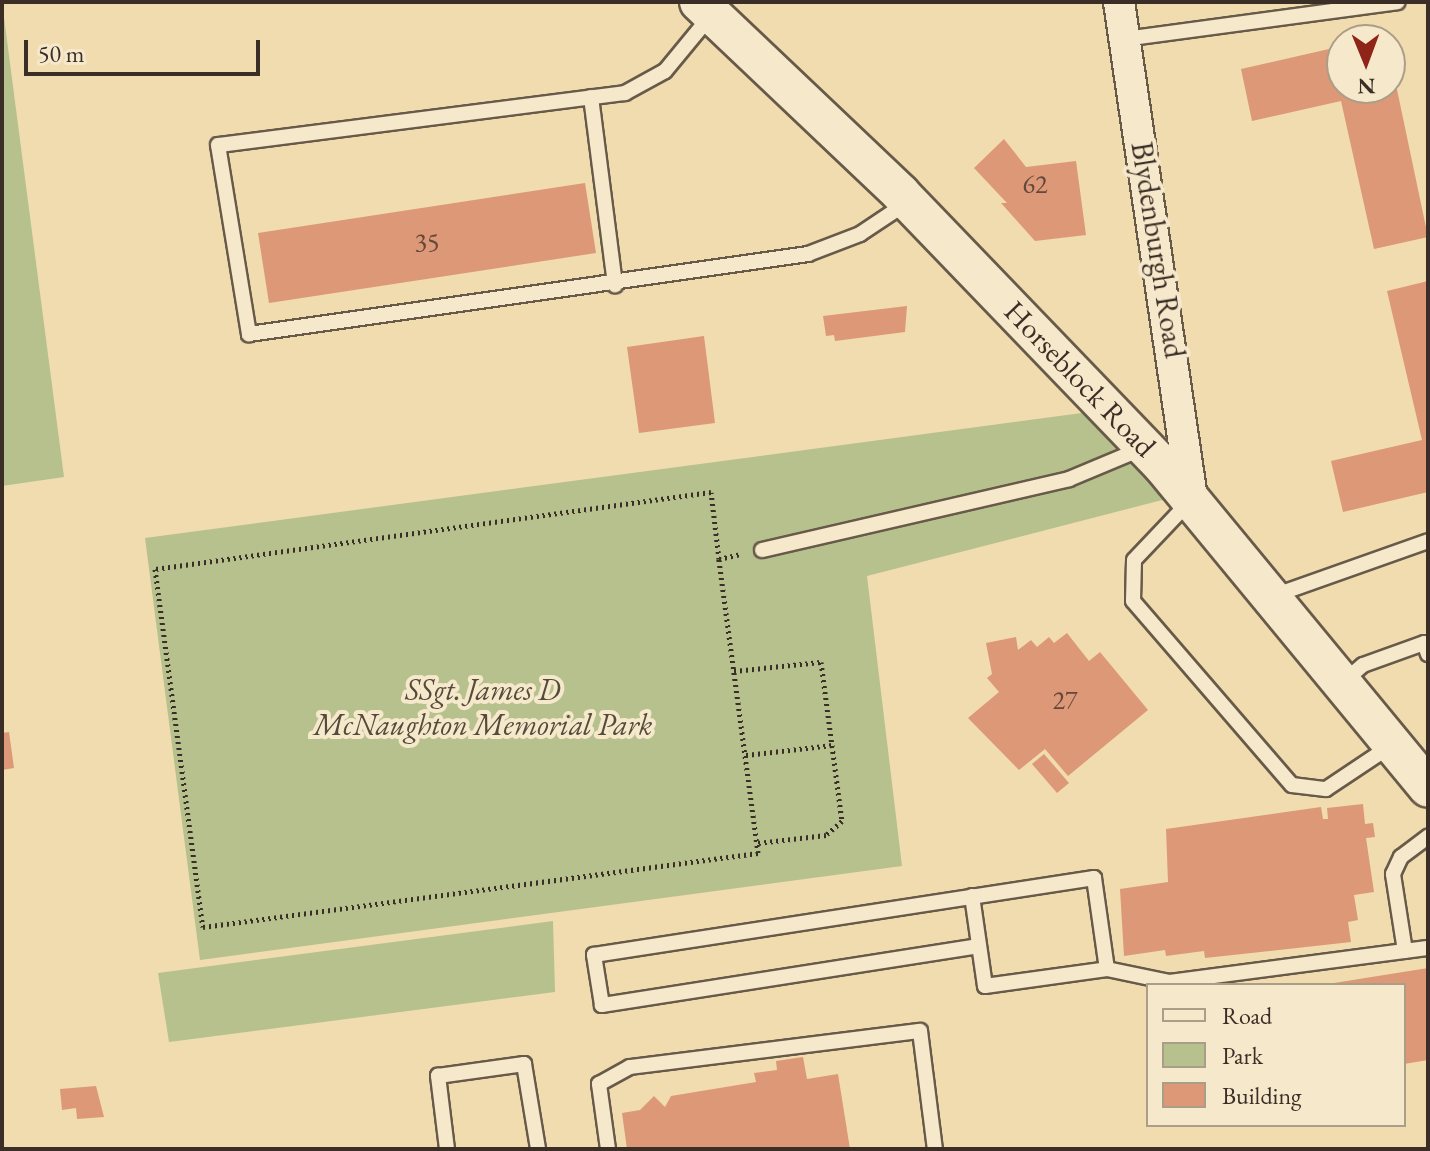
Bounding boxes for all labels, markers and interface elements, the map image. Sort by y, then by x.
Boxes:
scale bar [28,24,264,74]
north arrow [1326,24,1406,104]
text: 50 m [38,38,85,69]
text: N [1357,72,1376,101]
street label: Blydenburgh Road [1123,139,1193,361]
house number: 62 [1023,169,1047,201]
house number: 35 [415,227,439,259]
street label: Horseblock Road [997,294,1163,464]
park label: SSgt. James D McNaughton Memorial Park [314,672,652,742]
house number: 27 [1053,685,1077,717]
legend [1146,983,1406,1127]
text: Road [1222,1000,1272,1031]
text: Park [1222,1040,1263,1071]
text: Building [1222,1080,1302,1111]

